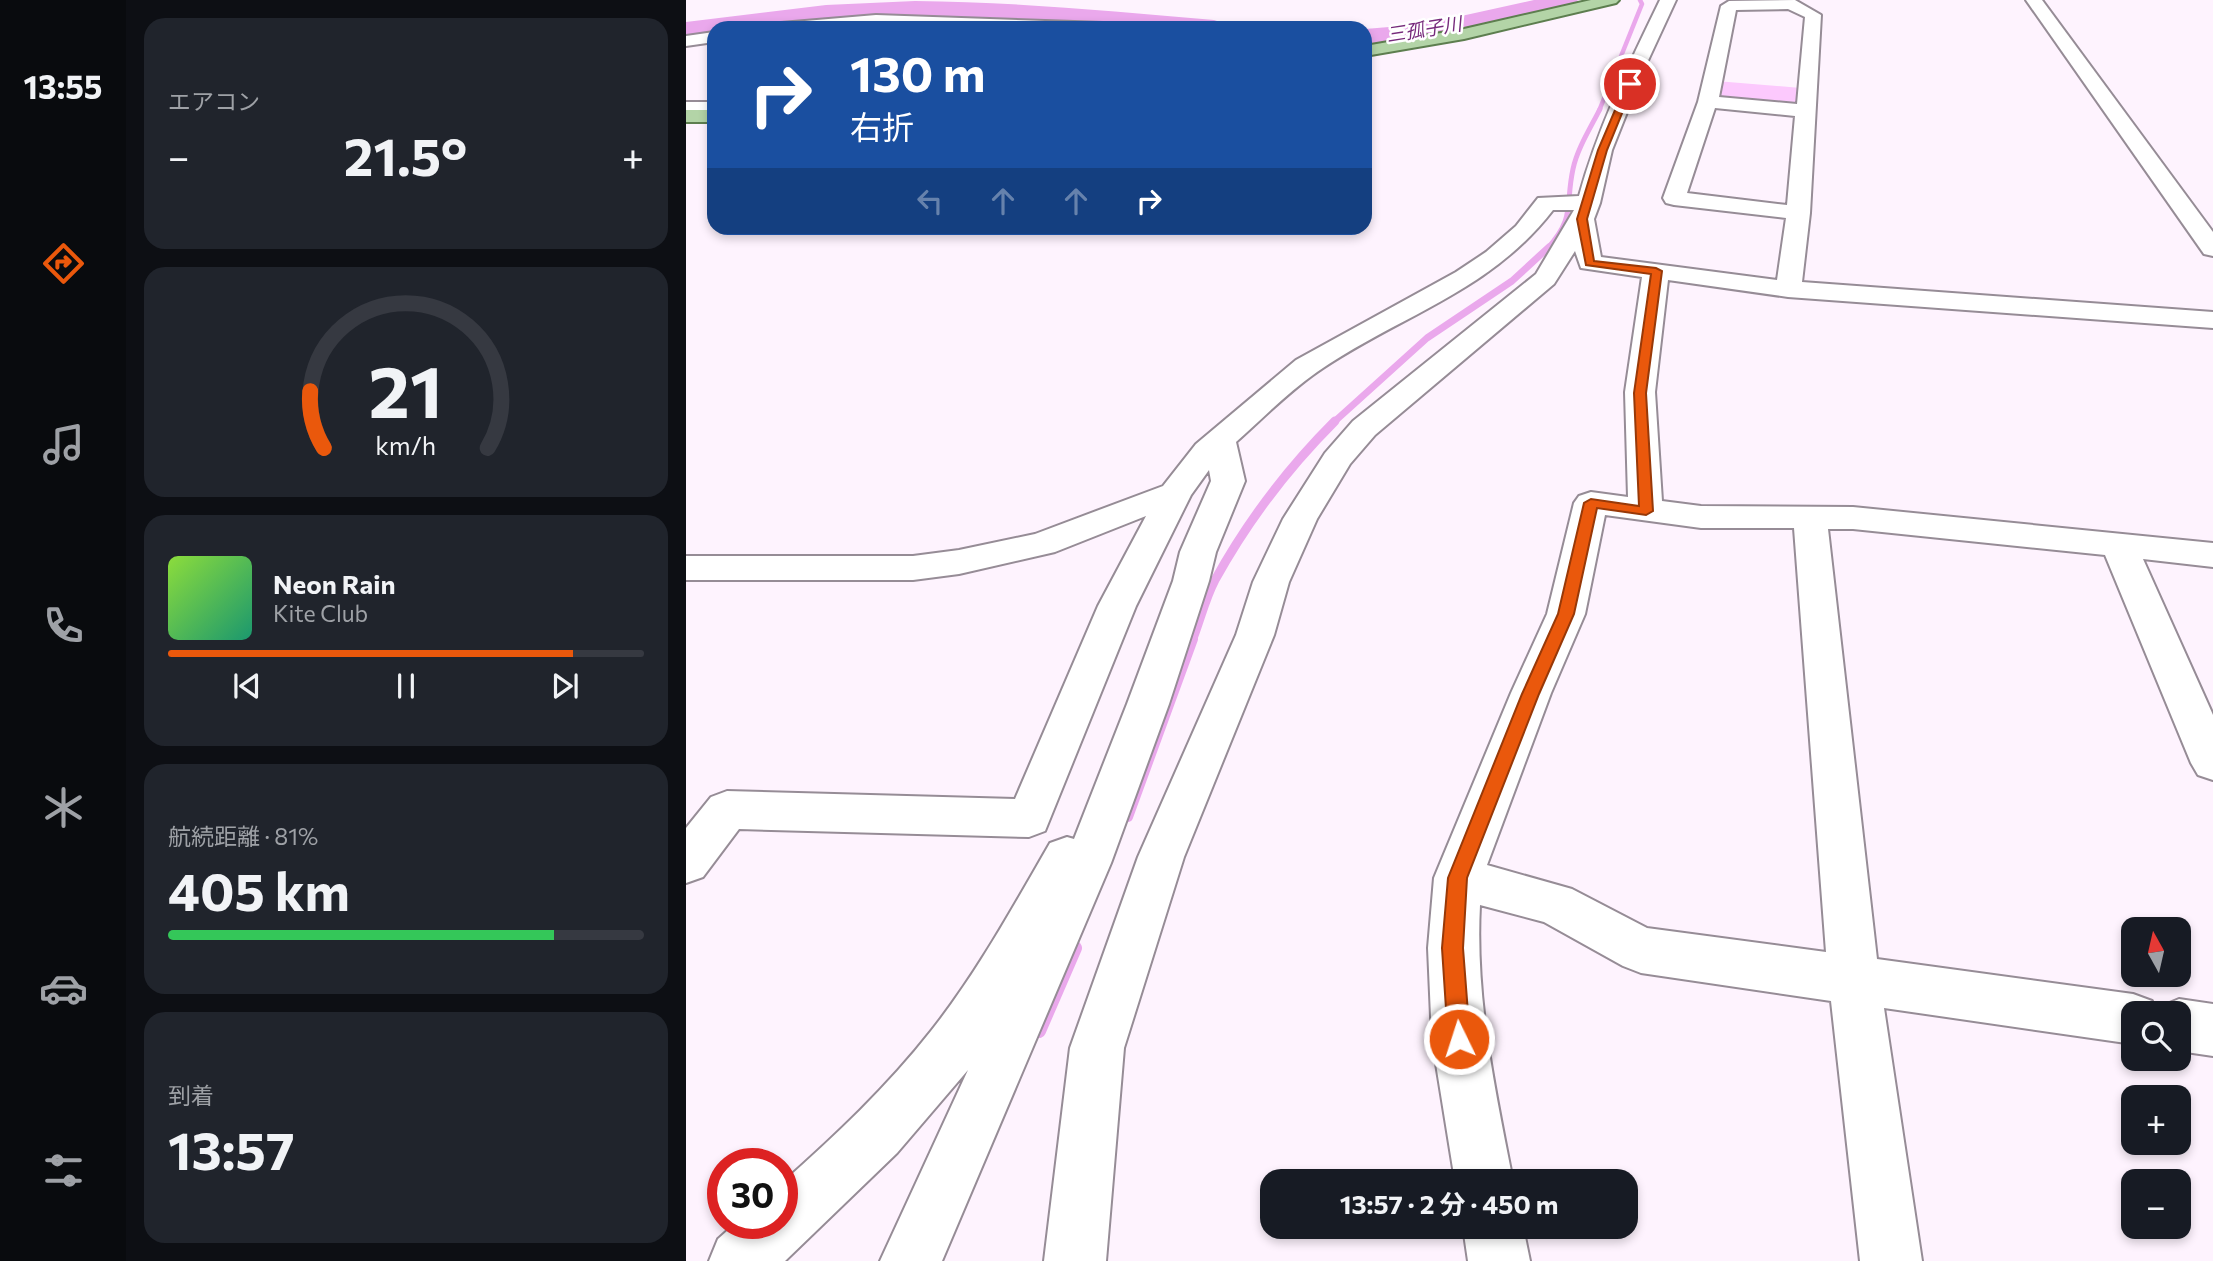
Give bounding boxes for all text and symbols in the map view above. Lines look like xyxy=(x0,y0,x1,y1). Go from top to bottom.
water label: 三孤子川 xyxy=(1385,11,1465,46)
text: 130 m xyxy=(850,42,985,102)
icon: right xyxy=(735,49,826,140)
pin xyxy=(1600,54,1660,114)
icon: arrive xyxy=(1611,65,1649,103)
text: 13:55 xyxy=(24,66,102,106)
text: エアコン xyxy=(168,87,260,115)
text: 右折 xyxy=(850,106,914,146)
text: 21.5° xyxy=(344,123,467,187)
text: − xyxy=(168,132,190,179)
text: + xyxy=(622,132,644,179)
icon: left xyxy=(911,182,949,220)
icon: ahead xyxy=(984,182,1022,220)
icon: ahead xyxy=(1057,182,1095,220)
icon: right xyxy=(1130,182,1168,220)
icon: directions xyxy=(39,239,88,288)
text: 21 xyxy=(369,344,443,433)
icon: music xyxy=(39,420,88,469)
text: km/h xyxy=(376,430,436,460)
text: Neon Rain xyxy=(273,568,396,599)
text: Kite Club xyxy=(273,599,368,627)
icon: phone xyxy=(39,601,88,650)
icon: previous xyxy=(228,667,266,705)
icon: pause xyxy=(387,667,425,705)
icon: next xyxy=(546,667,584,705)
icon: climate xyxy=(39,783,88,832)
text: 航続距離 · 81% xyxy=(168,822,318,850)
text: 405 km xyxy=(168,858,350,922)
north arrow xyxy=(2121,917,2191,987)
map controls xyxy=(2121,917,2191,1239)
icon: car xyxy=(39,964,88,1013)
button: search xyxy=(2121,1001,2191,1071)
position arrow xyxy=(1422,1002,1496,1076)
text: 到着 xyxy=(168,1081,214,1109)
button: + xyxy=(2121,1085,2191,1155)
text: 13:57 xyxy=(168,1117,294,1181)
icon: filters xyxy=(39,1146,88,1195)
speed limit sign: 30 xyxy=(707,1148,798,1239)
button: − xyxy=(2121,1169,2191,1239)
text: 13:57 · 2 分 · 450 m xyxy=(1340,1188,1558,1219)

